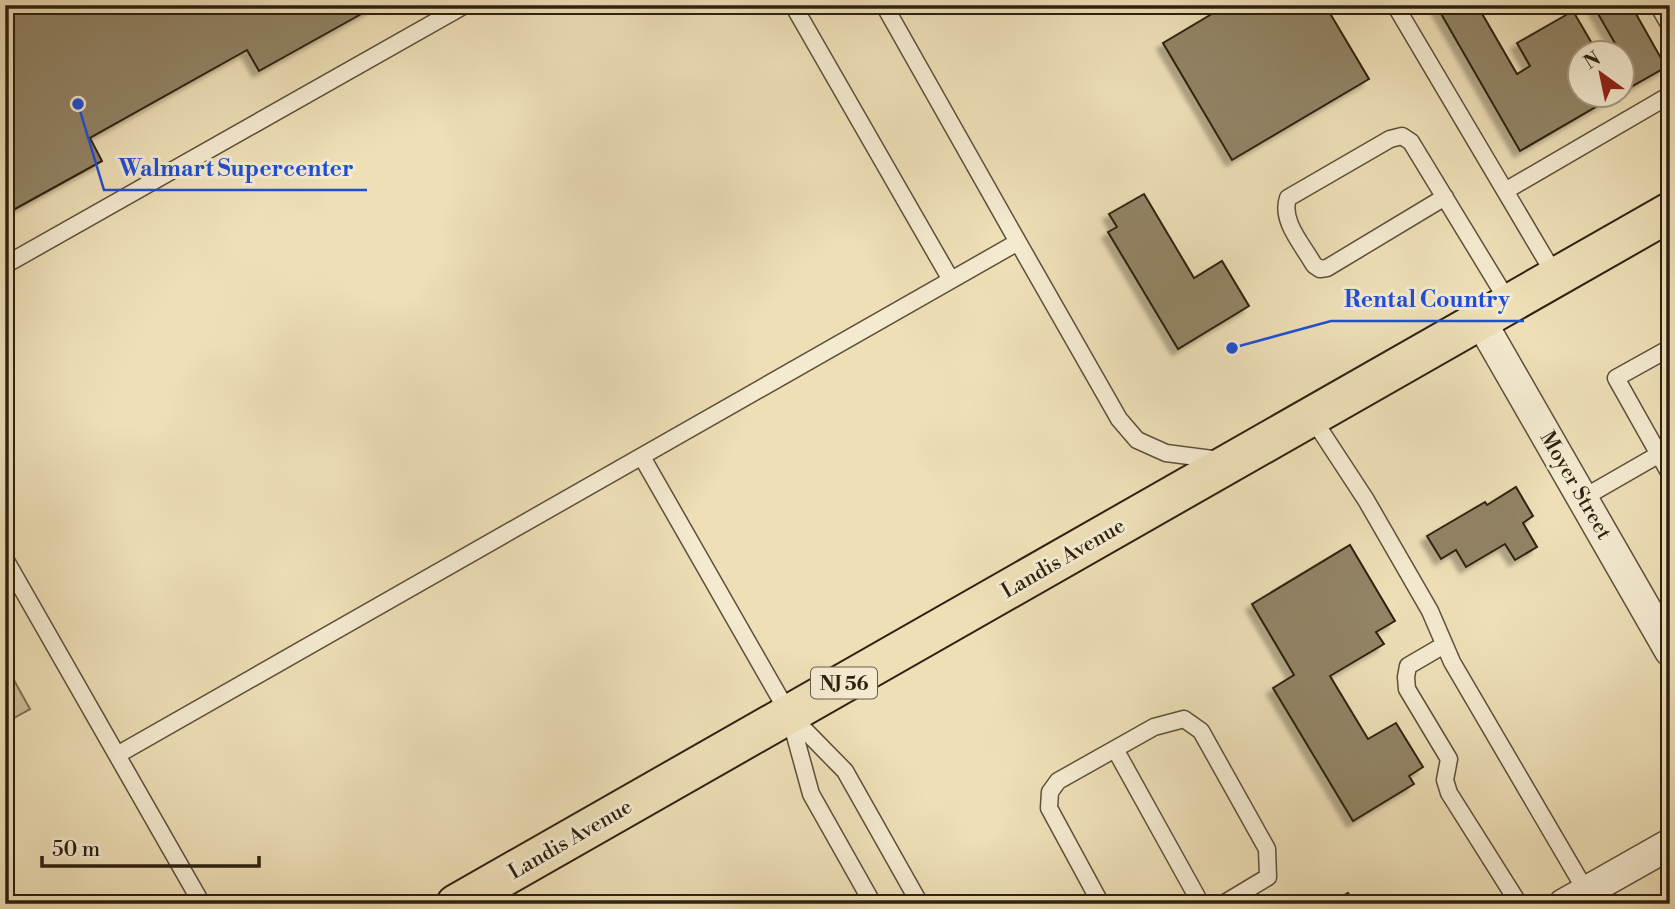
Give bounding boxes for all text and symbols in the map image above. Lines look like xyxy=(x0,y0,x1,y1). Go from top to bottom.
north arrow xyxy=(1566,38,1636,108)
text: N xyxy=(1579,46,1605,75)
callout: Walmart Supercenter xyxy=(104,146,367,190)
text: Walmart Supercenter xyxy=(117,155,354,183)
callout: Rental Country xyxy=(1331,277,1524,321)
text: Rental Country xyxy=(1344,286,1510,314)
street label: Moyer Street xyxy=(1534,427,1617,545)
street label: Landis Avenue xyxy=(997,513,1130,605)
road number: NJ 56 xyxy=(811,668,877,698)
street label: Landis Avenue xyxy=(504,794,637,886)
scale bar xyxy=(42,825,259,869)
text: 50 m xyxy=(52,837,100,863)

